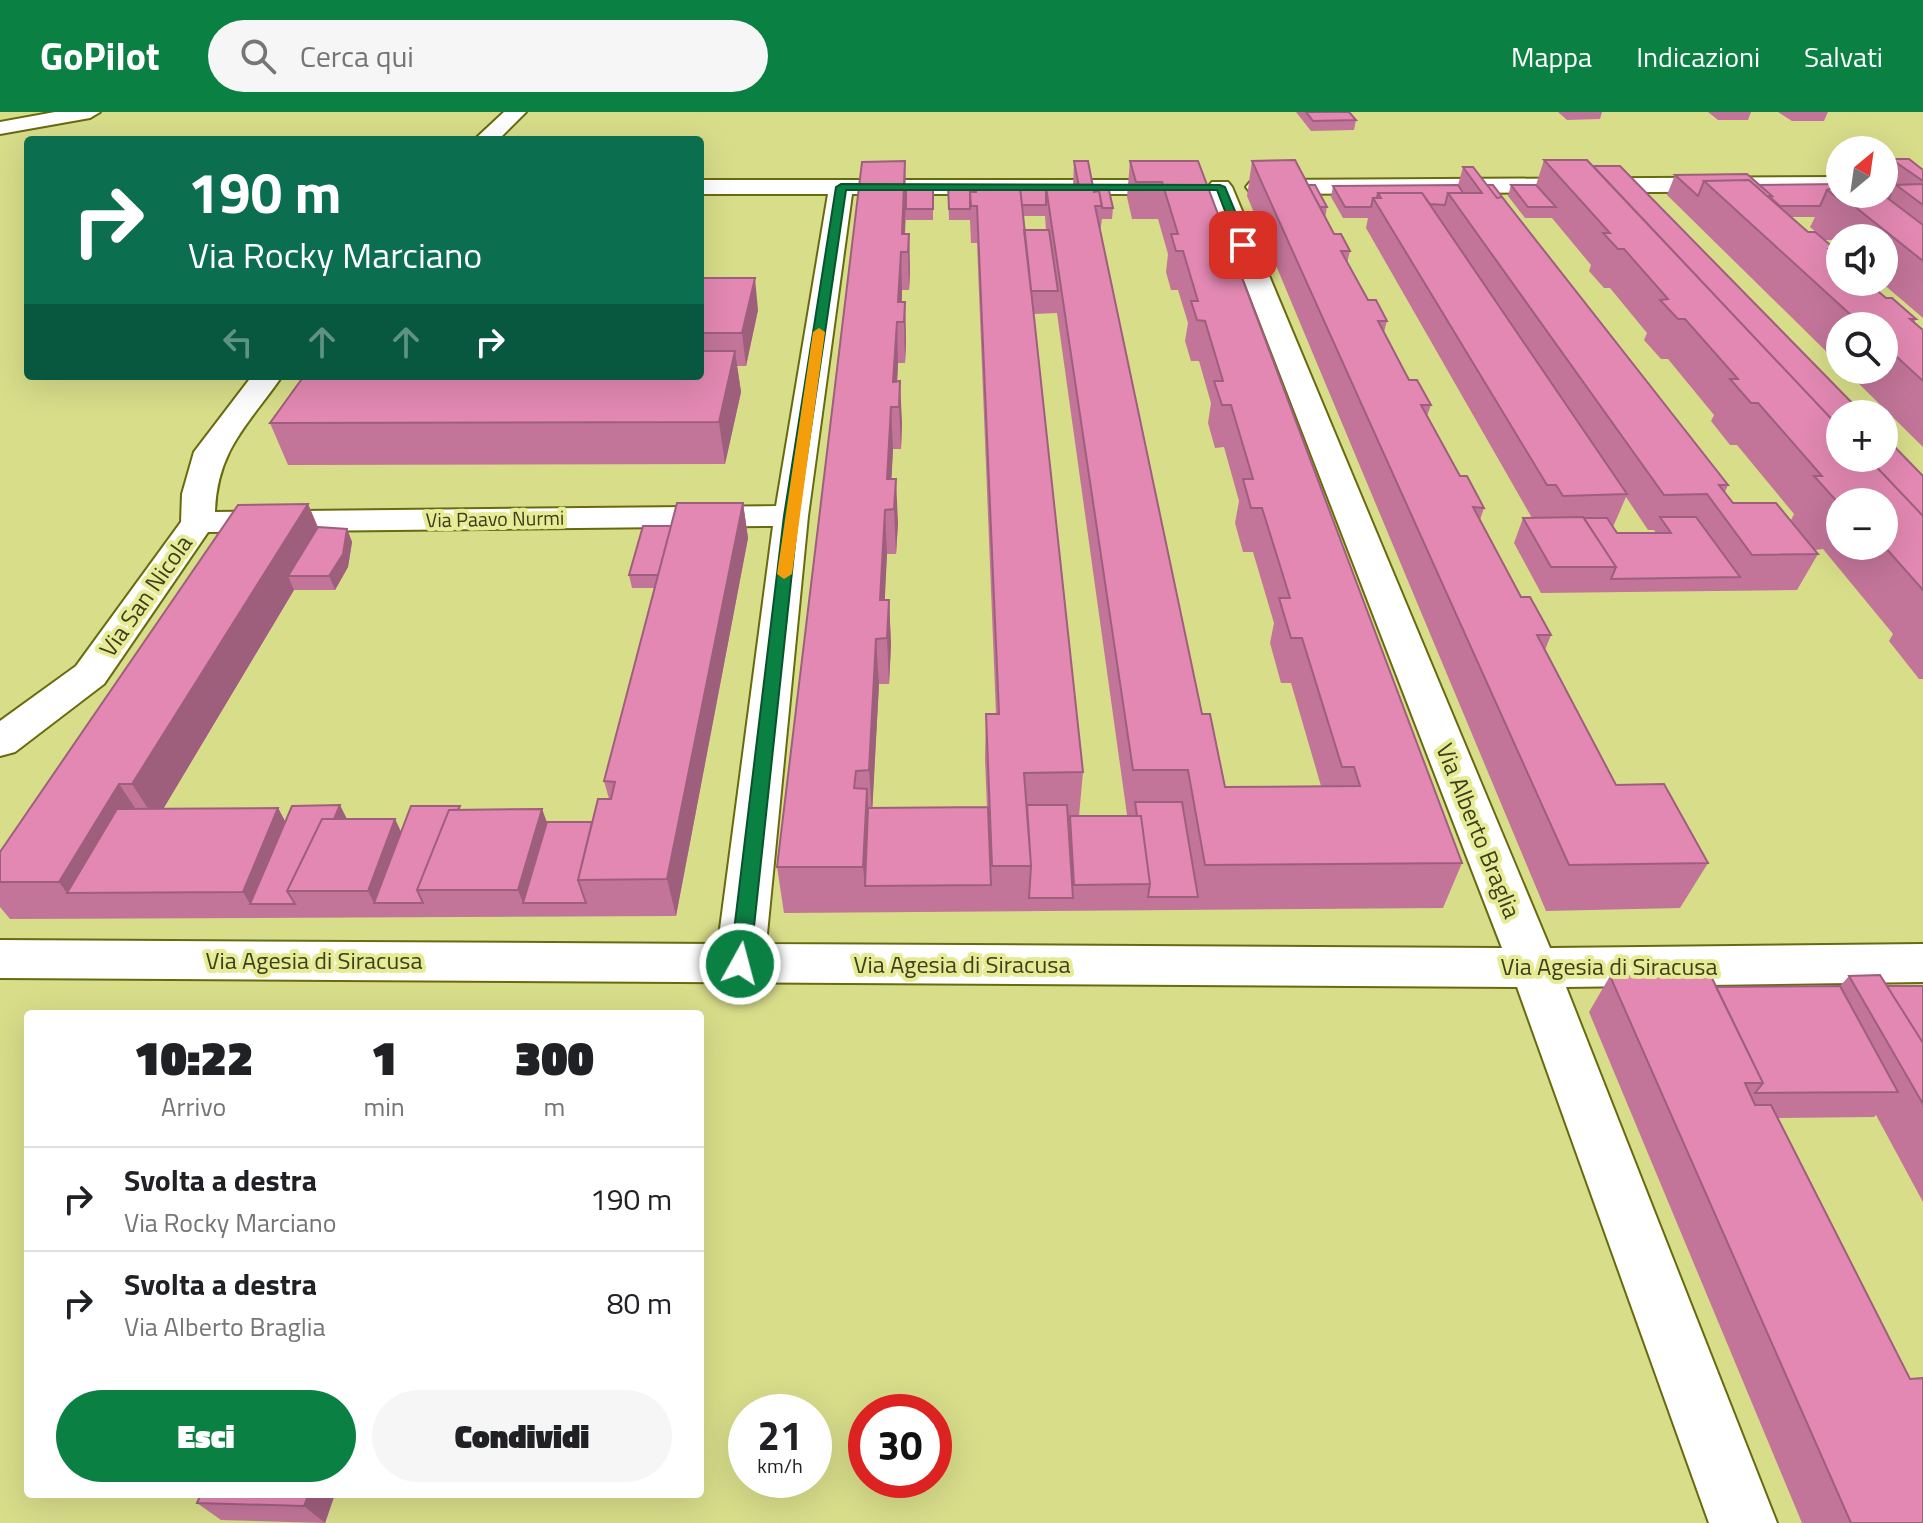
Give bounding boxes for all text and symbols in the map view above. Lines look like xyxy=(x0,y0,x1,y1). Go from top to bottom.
search box xyxy=(208,20,768,92)
text: GoPilot xyxy=(40,27,160,85)
text: Cerca qui xyxy=(300,33,414,79)
icon: search xyxy=(236,34,280,78)
text: Mappa xyxy=(1511,35,1592,78)
text: Indicazioni xyxy=(1636,35,1760,78)
text: Salvati xyxy=(1804,35,1883,78)
north arrow xyxy=(1826,136,1898,208)
map controls xyxy=(1826,136,1898,560)
text: 190 m xyxy=(188,150,341,235)
icon: right xyxy=(56,168,160,272)
pin xyxy=(1209,211,1277,279)
icon: arrive xyxy=(1221,223,1265,267)
button: sound xyxy=(1826,224,1898,296)
text: Via Rocky Marciano xyxy=(188,227,482,282)
button: search xyxy=(1826,312,1898,384)
icon: left xyxy=(216,320,260,364)
icon: ahead xyxy=(300,320,344,364)
icon: ahead xyxy=(384,320,428,364)
icon: right xyxy=(468,320,512,364)
button: + xyxy=(1826,400,1898,472)
button: − xyxy=(1826,488,1898,560)
street label: Via Paavo Nurmi xyxy=(425,502,565,535)
street label: Via San Nicola xyxy=(90,527,201,664)
street label: Via Alberto Braglia xyxy=(1427,738,1530,924)
position arrow xyxy=(698,922,782,1006)
street label: Via Agesia di Siracusa xyxy=(205,942,423,978)
street label: Via Agesia di Siracusa xyxy=(853,946,1071,982)
street label: Via Agesia di Siracusa xyxy=(1500,948,1718,984)
text: 10:22 xyxy=(134,1021,253,1094)
text: 1 xyxy=(371,1021,397,1094)
text: 300 xyxy=(515,1021,594,1094)
text: Arrivo xyxy=(161,1087,226,1126)
text: min xyxy=(363,1087,405,1126)
text: m xyxy=(544,1087,565,1126)
text: Svolta a destra xyxy=(124,1157,317,1203)
text: 190 m xyxy=(590,1176,672,1222)
icon: right xyxy=(56,1177,100,1221)
text: Via Rocky Marciano xyxy=(124,1203,337,1242)
text: Svolta a destra xyxy=(124,1261,317,1307)
text: 80 m xyxy=(607,1280,672,1326)
icon: right xyxy=(56,1281,100,1325)
text: Via Alberto Braglia xyxy=(124,1307,326,1346)
button: Esci xyxy=(56,1390,356,1482)
button: Condividi xyxy=(372,1390,672,1482)
speed limit sign: 30 xyxy=(848,1394,952,1498)
text: 21 xyxy=(758,1405,802,1466)
text: km/h xyxy=(757,1450,803,1481)

